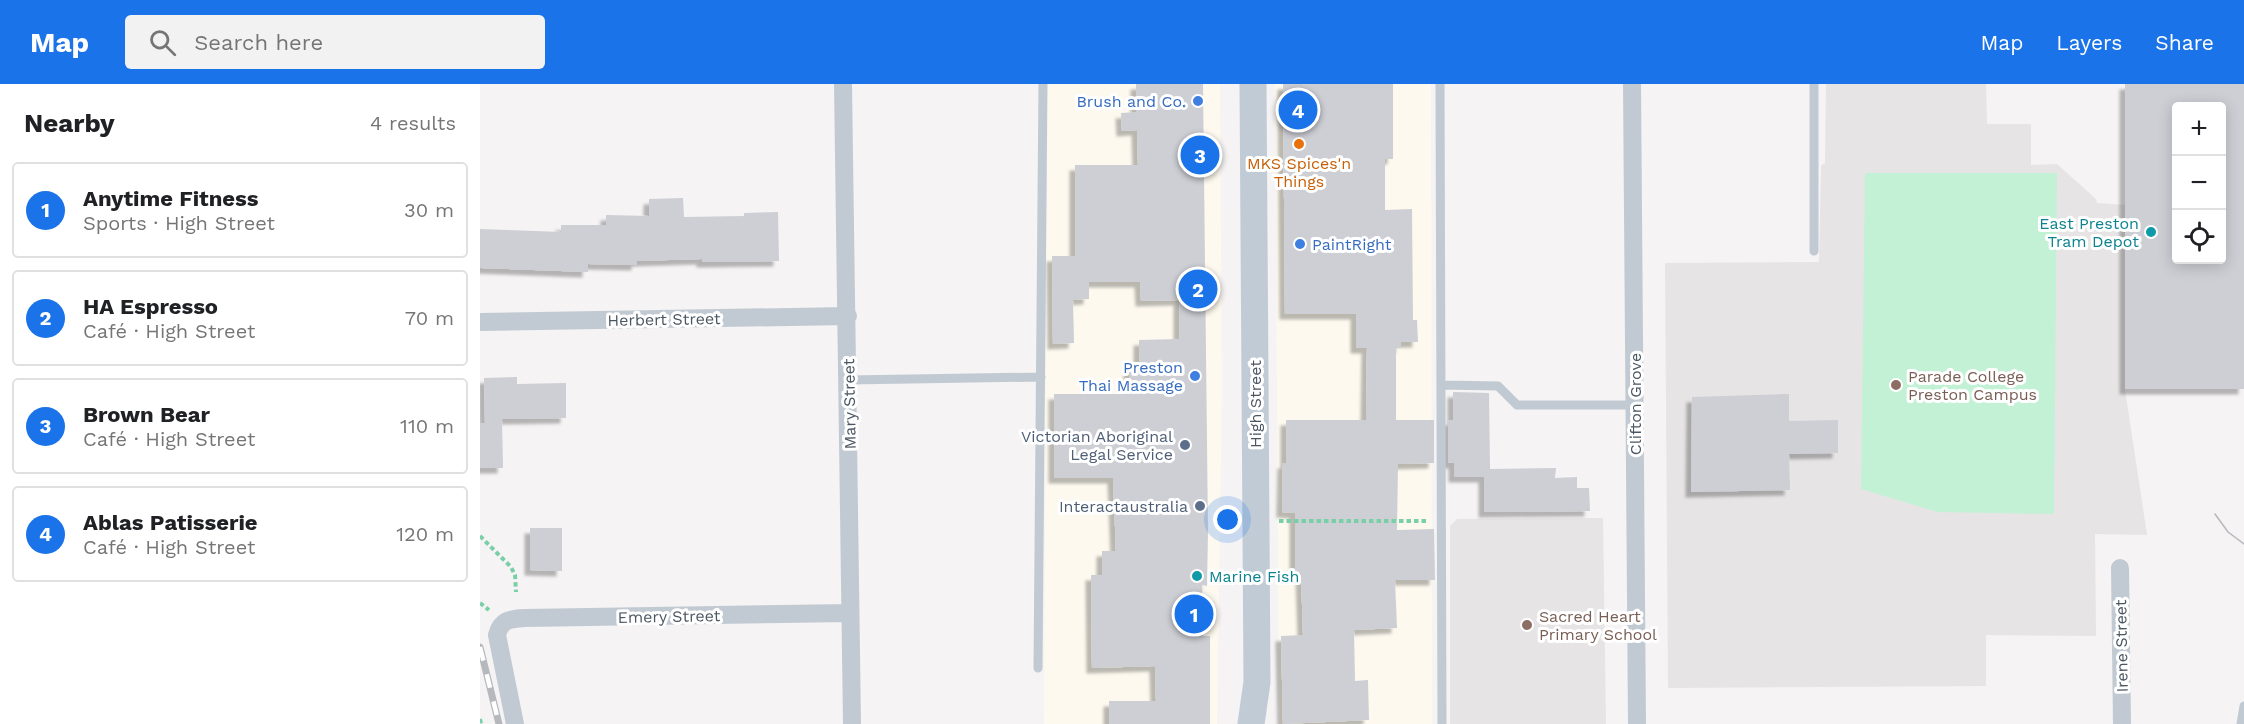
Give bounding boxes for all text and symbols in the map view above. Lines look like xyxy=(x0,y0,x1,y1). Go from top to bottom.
search box xyxy=(125,15,545,69)
text: Map xyxy=(30,26,89,59)
icon: search xyxy=(146,26,179,59)
text: Search here xyxy=(194,30,323,55)
text: Map xyxy=(1980,30,2023,55)
text: Layers xyxy=(2056,30,2122,55)
text: Share xyxy=(2155,30,2214,55)
pin: 4 xyxy=(1278,87,1318,132)
place label: Brush and Co. xyxy=(1076,92,1186,111)
marker: Brush and Co. xyxy=(1191,94,1205,108)
map controls xyxy=(2172,102,2226,264)
button: + xyxy=(2172,102,2226,156)
text: Nearby xyxy=(24,108,115,138)
text: 4 results xyxy=(370,111,456,135)
pin: 3 xyxy=(1180,132,1220,178)
marker: MKS Spices'n Things xyxy=(1292,137,1306,151)
place label: MKS Spices'n Things xyxy=(1247,154,1351,191)
button: − xyxy=(2172,156,2226,210)
text: Anytime Fitness xyxy=(83,186,259,211)
text: 1 xyxy=(41,198,50,222)
text: 30 m xyxy=(404,198,454,222)
button: locate xyxy=(2172,210,2226,264)
text: Sports · High Street xyxy=(83,211,275,235)
place label: East Preston Tram Depot xyxy=(2039,214,2139,251)
marker: East Preston Tram Depot xyxy=(2144,225,2158,239)
place label: PaintRight xyxy=(1312,235,1392,254)
marker: PaintRight xyxy=(1293,237,1307,251)
pin: 2 xyxy=(1178,266,1218,312)
text: HA Espresso xyxy=(83,294,218,319)
text: 2 xyxy=(40,306,51,330)
text: 70 m xyxy=(405,306,454,330)
street label: Herbert Street xyxy=(607,309,721,330)
text: Café · High Street xyxy=(83,319,255,343)
street label: Clifton Grove xyxy=(1626,353,1645,455)
street label: Mary Street xyxy=(839,358,860,449)
place label: Preston Thai Massage xyxy=(1079,358,1183,395)
street label: High Street xyxy=(1246,360,1265,448)
place label: Parade College Preston Campus xyxy=(1908,367,2037,404)
marker: Preston Thai Massage xyxy=(1188,369,1202,383)
marker: Parade College Preston Campus xyxy=(1889,378,1903,392)
text: Brown Bear xyxy=(83,402,210,427)
text: 3 xyxy=(40,414,51,438)
text: 110 m xyxy=(400,414,454,438)
text: Café · High Street xyxy=(83,427,255,451)
place label: Victorian Aboriginal Legal Service xyxy=(1021,427,1173,464)
marker: Victorian Aboriginal Legal Service xyxy=(1178,438,1192,452)
place label: Interactaustralia xyxy=(1059,497,1188,516)
marker: Interactaustralia xyxy=(1193,499,1207,513)
your location xyxy=(1213,505,1242,534)
text: Ablas Patisserie xyxy=(83,510,258,535)
text: 4 xyxy=(39,522,52,546)
text: 120 m xyxy=(396,522,454,546)
text: Café · High Street xyxy=(83,535,255,559)
place label: Marine Fish xyxy=(1209,567,1299,586)
marker: Marine Fish xyxy=(1190,569,1204,583)
pin: 1 xyxy=(1174,592,1214,636)
street label: Irene Street xyxy=(2111,599,2132,693)
street label: Emery Street xyxy=(617,606,721,627)
place label: Sacred Heart Primary School xyxy=(1539,607,1657,644)
marker: Sacred Heart Primary School xyxy=(1520,618,1534,632)

